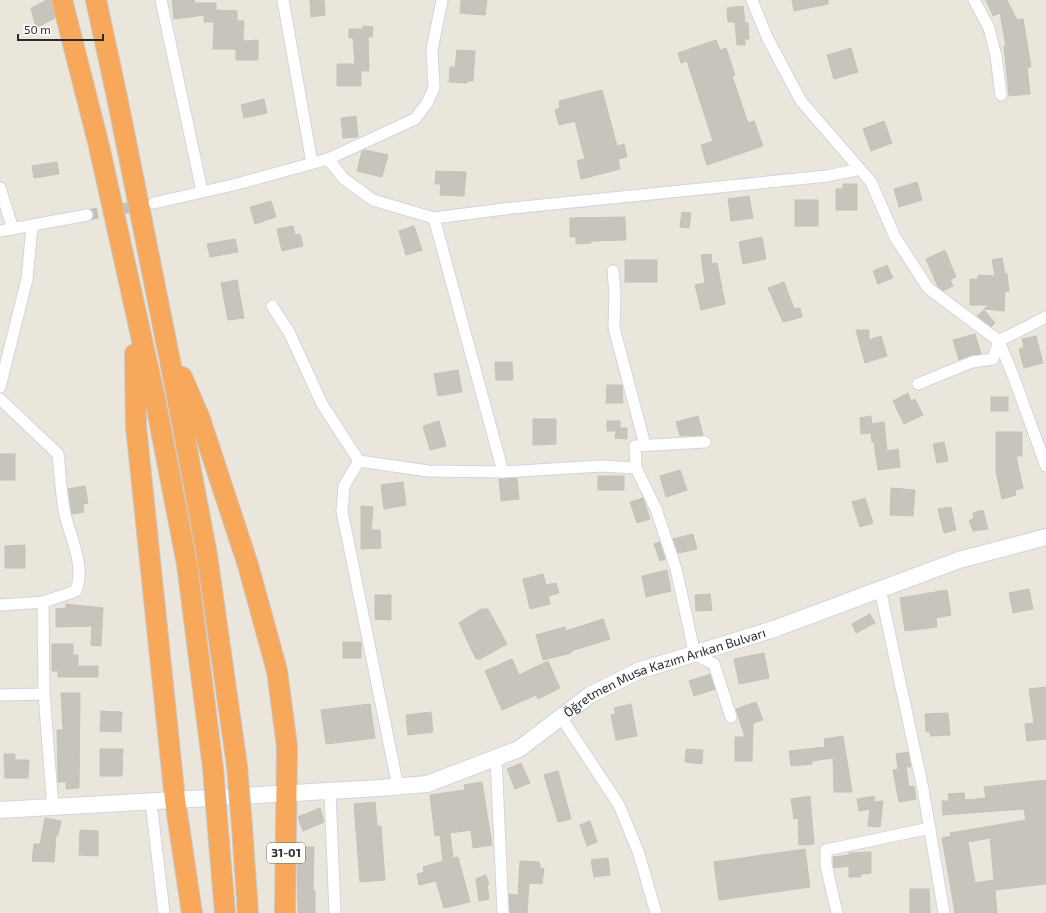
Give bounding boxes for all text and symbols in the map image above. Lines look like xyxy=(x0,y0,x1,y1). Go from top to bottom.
scale bar xyxy=(18,16,103,42)
text: 50 m xyxy=(24,22,51,36)
street label: Öğretmen Musa Kazım Arıkan Bulvarı xyxy=(560,624,767,720)
road number: 31-01 xyxy=(267,843,305,863)

